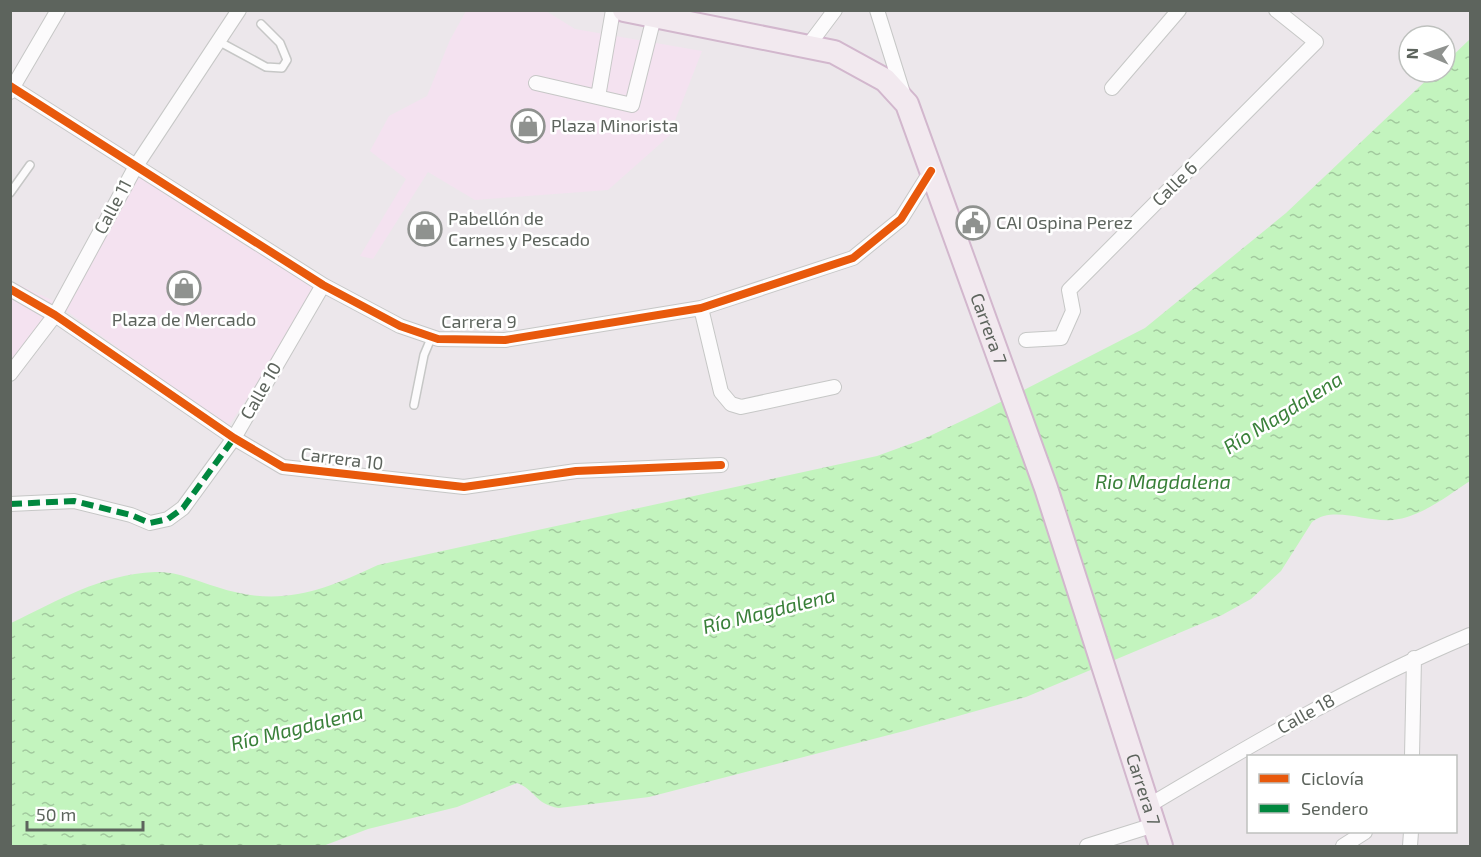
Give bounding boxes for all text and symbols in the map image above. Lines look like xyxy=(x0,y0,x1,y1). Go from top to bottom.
north arrow xyxy=(1397,24,1457,84)
text: N xyxy=(1402,47,1421,60)
shop icon: Plaza Minorista xyxy=(510,108,546,144)
place label: Plaza Minorista xyxy=(551,114,678,136)
street label: Calle 6 xyxy=(1147,156,1201,210)
street label: Calle 11 xyxy=(89,175,136,238)
public building icon: CAI Ospina Perez xyxy=(955,205,991,241)
place label: Pabellón de Carnes y Pescado xyxy=(448,207,590,250)
shop icon: Pabellón de Carnes y Pescado xyxy=(407,211,443,247)
place label: CAI Ospina Perez xyxy=(996,211,1133,233)
shop icon: Plaza de Mercado xyxy=(166,270,202,306)
street label: Carrera 7 xyxy=(966,290,1012,367)
place label: Plaza de Mercado xyxy=(112,308,256,330)
street label: Carrera 9 xyxy=(441,310,517,332)
street label: Calle 10 xyxy=(235,358,285,423)
water label: Río Magdalena xyxy=(1218,366,1347,458)
street label: Carrera 10 xyxy=(300,442,385,474)
water label: Rio Magdalena xyxy=(1095,469,1231,493)
water label: Río Magdalena xyxy=(700,582,838,638)
street label: Calle 18 xyxy=(1273,688,1338,738)
water label: Río Magdalena xyxy=(228,699,366,755)
street label: Carrera 7 xyxy=(1122,750,1166,828)
legend xyxy=(1247,755,1457,833)
text: Ciclovía xyxy=(1301,767,1364,789)
scale bar xyxy=(27,794,142,832)
text: Sendero xyxy=(1301,797,1368,819)
text: 50 m xyxy=(36,803,76,825)

